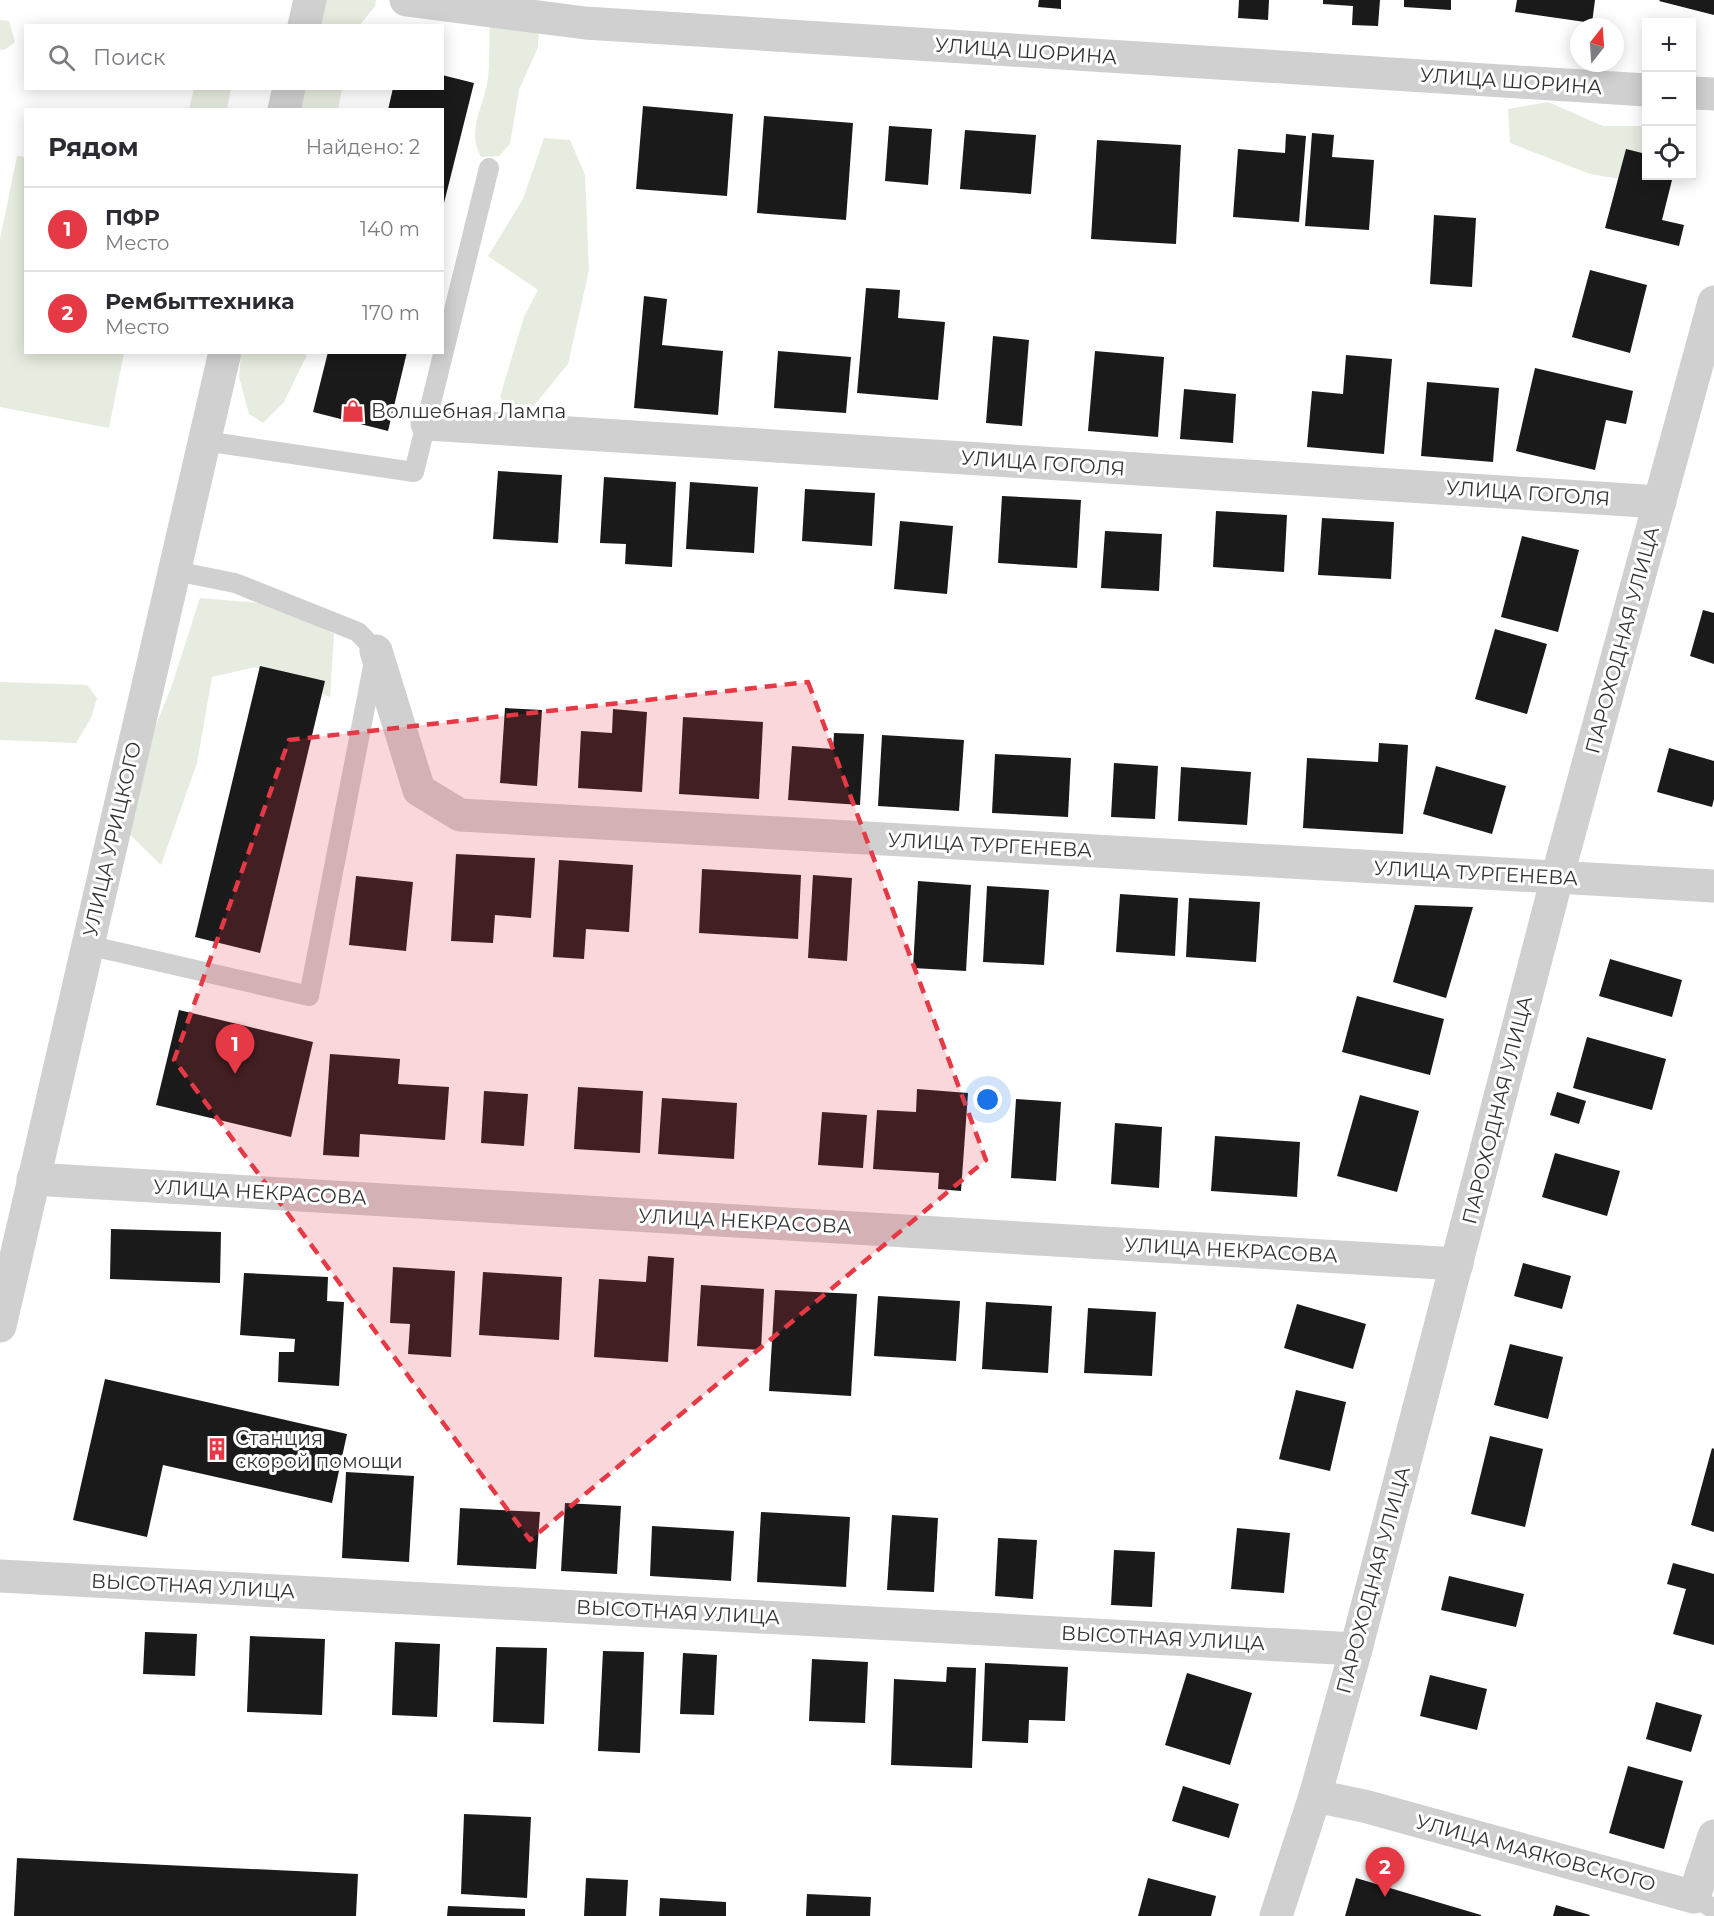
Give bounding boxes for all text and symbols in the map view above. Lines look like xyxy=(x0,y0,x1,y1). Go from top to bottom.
north arrow xyxy=(1570,18,1624,72)
map controls xyxy=(1642,18,1696,180)
button: + xyxy=(1642,18,1696,72)
search box xyxy=(24,24,444,90)
street label: УЛИЦА ШОРИНА xyxy=(934,33,1118,69)
icon: search xyxy=(45,41,78,74)
text: Поиск xyxy=(93,44,165,71)
street label: УЛИЦА ШОРИНА xyxy=(1419,63,1603,99)
button: − xyxy=(1642,72,1696,126)
button: locate xyxy=(1642,126,1696,180)
text: Рядом xyxy=(48,131,139,163)
text: Найдено: 2 xyxy=(306,135,420,159)
text: ПФР xyxy=(105,204,160,231)
text: 1 xyxy=(64,217,71,241)
text: 140 m xyxy=(360,217,420,241)
text: Место xyxy=(105,231,169,255)
text: Рембыттехника xyxy=(105,288,295,315)
text: 2 xyxy=(62,301,73,325)
text: 170 m xyxy=(362,301,420,325)
text: Место xyxy=(105,315,169,339)
shop icon: Волшебная Лампа xyxy=(340,398,366,424)
place label: Волшебная Лампа xyxy=(371,399,566,423)
street label: УЛИЦА ГОГОЛЯ xyxy=(960,445,1126,481)
street label: УЛИЦА ГОГОЛЯ xyxy=(1445,475,1611,511)
street label: ПАРОХОДНАЯ УЛИЦА xyxy=(1580,524,1664,756)
street label: УЛИЦА УРИЦКОГО xyxy=(78,739,146,939)
street label: УЛИЦА ТУРГЕНЕВА xyxy=(887,828,1093,862)
street label: УЛИЦА ТУРГЕНЕВА xyxy=(1373,856,1579,890)
street label: ПАРОХОДНАЯ УЛИЦА xyxy=(1457,993,1537,1227)
pin: 1 xyxy=(216,1024,254,1074)
your location xyxy=(973,1085,1002,1114)
street label: УЛИЦА НЕКРАСОВА xyxy=(153,1174,367,1210)
street label: УЛИЦА НЕКРАСОВА xyxy=(638,1203,852,1239)
street label: УЛИЦА НЕКРАСОВА xyxy=(1124,1232,1338,1268)
place label: Станция скорой помощи xyxy=(235,1426,403,1473)
building icon: Станция скорой помощи xyxy=(204,1436,230,1462)
street label: ПАРОХОДНАЯ УЛИЦА xyxy=(1331,1464,1415,1696)
street label: ВЫСОТНАЯ УЛИЦА xyxy=(90,1569,296,1603)
street label: ВЫСОТНАЯ УЛИЦА xyxy=(575,1595,781,1629)
street label: ВЫСОТНАЯ УЛИЦА xyxy=(1060,1621,1266,1655)
street label: УЛИЦА МАЯКОВСКОГО xyxy=(1414,1809,1658,1897)
pin: 2 xyxy=(1366,1848,1404,1897)

